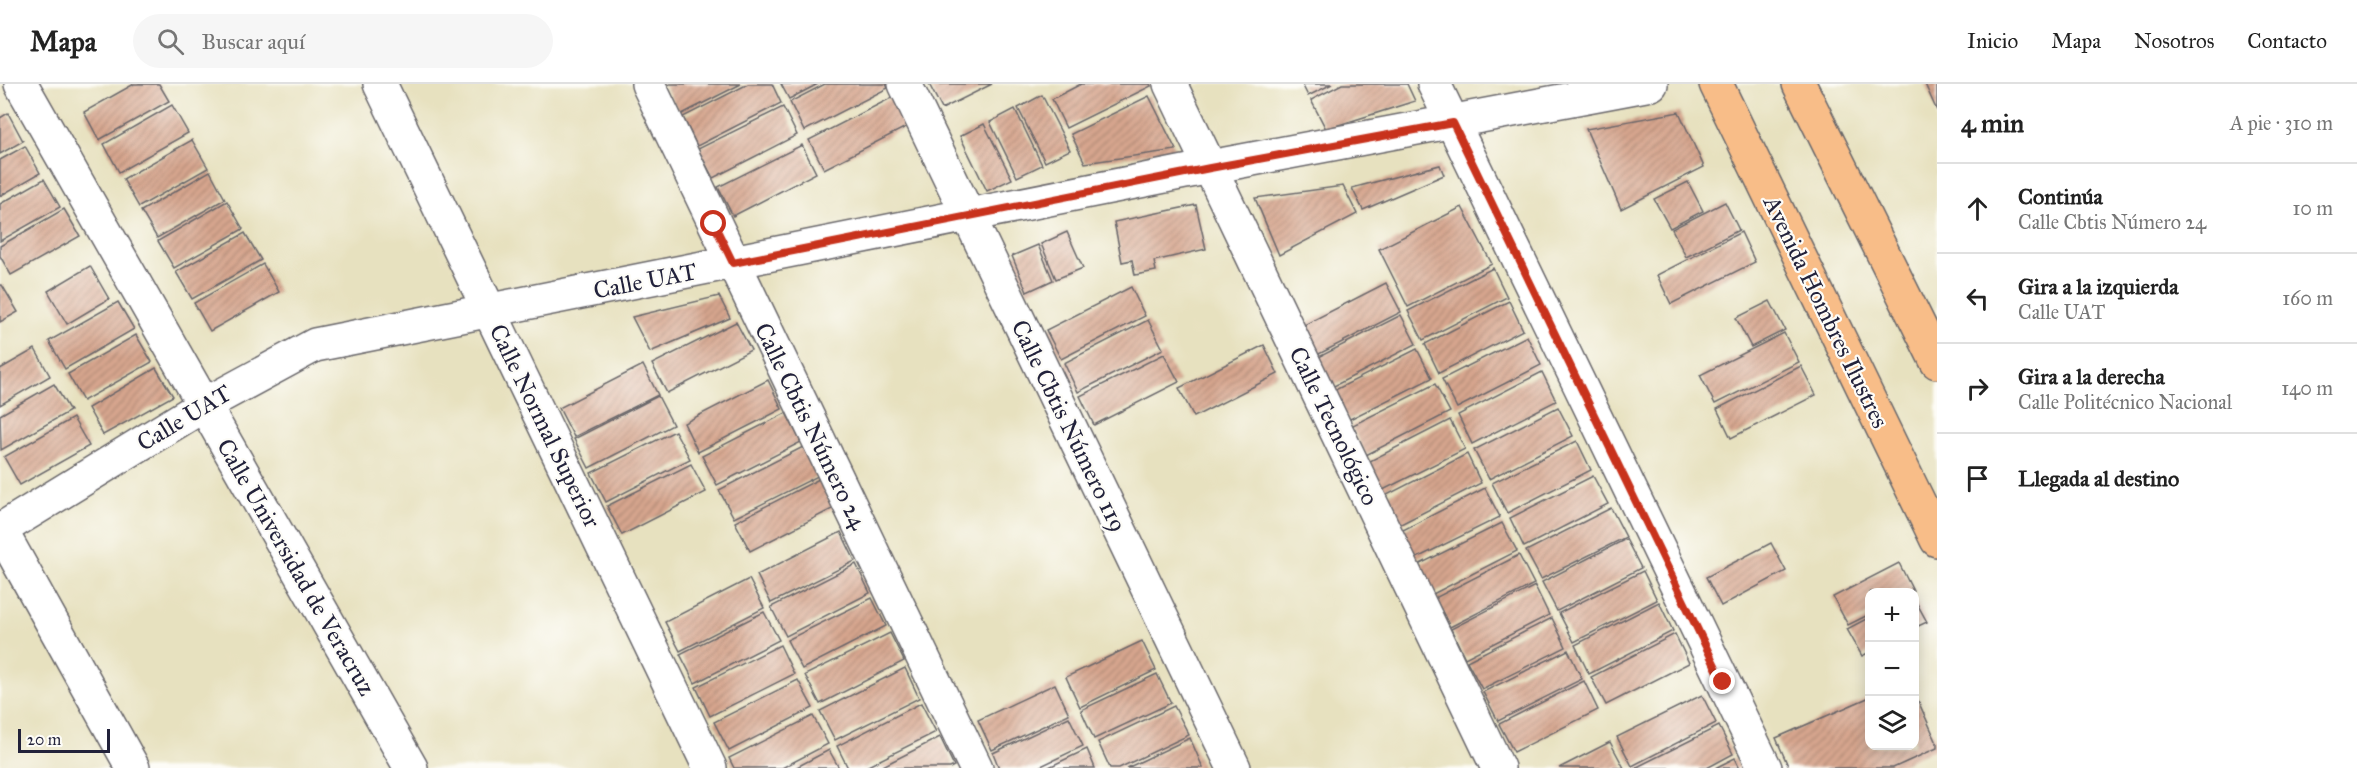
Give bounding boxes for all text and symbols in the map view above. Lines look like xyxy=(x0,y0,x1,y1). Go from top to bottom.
search box xyxy=(133,14,553,68)
text: Mapa xyxy=(30,24,97,59)
icon: search xyxy=(154,25,187,58)
text: Buscar aquí xyxy=(202,28,305,55)
text: Inicio xyxy=(1967,28,2018,54)
text: Mapa xyxy=(2051,28,2101,54)
text: Nosotros xyxy=(2134,28,2214,54)
text: Contacto xyxy=(2247,28,2327,54)
text: 4 min xyxy=(1961,107,2024,139)
text: A pie · 310 m xyxy=(2230,111,2333,135)
text: Continúa xyxy=(2018,183,2103,210)
street label: Avenida Hombres Ilustres xyxy=(1756,190,1895,433)
icon: ahead xyxy=(1961,192,1994,225)
text: 10 m xyxy=(2292,196,2333,220)
route start xyxy=(700,210,726,236)
text: Calle Cbtis Número 24 xyxy=(2018,210,2206,234)
street label: Calle UAT xyxy=(591,256,699,306)
text: Gira a la izquierda xyxy=(2018,273,2179,300)
icon: left xyxy=(1961,282,1994,315)
text: 160 m xyxy=(2282,286,2333,310)
text: Calle UAT xyxy=(2018,300,2105,324)
street label: Calle Cbtis Número 119 xyxy=(1005,315,1133,537)
street label: Calle Cbtis Número 24 xyxy=(748,318,874,535)
street label: Calle Normal Superior xyxy=(483,319,607,533)
street label: Calle Tecnológico xyxy=(1283,342,1385,510)
text: Gira a la derecha xyxy=(2018,363,2165,390)
icon: right xyxy=(1961,372,1994,405)
text: 140 m xyxy=(2281,376,2333,400)
street label: Calle UAT xyxy=(131,378,237,458)
text: Calle Politécnico Nacional xyxy=(2018,390,2232,414)
street label: Calle Universidad de Veracruz xyxy=(210,433,382,701)
icon: arrive xyxy=(1961,462,1994,495)
text: Llegada al destino xyxy=(2018,465,2179,492)
map controls xyxy=(1865,588,1919,750)
button: + xyxy=(1865,588,1919,642)
button: − xyxy=(1865,642,1919,696)
route end xyxy=(1709,668,1735,694)
button: layers xyxy=(1865,696,1919,750)
scale bar xyxy=(18,726,110,754)
text: 20 m xyxy=(27,730,61,749)

